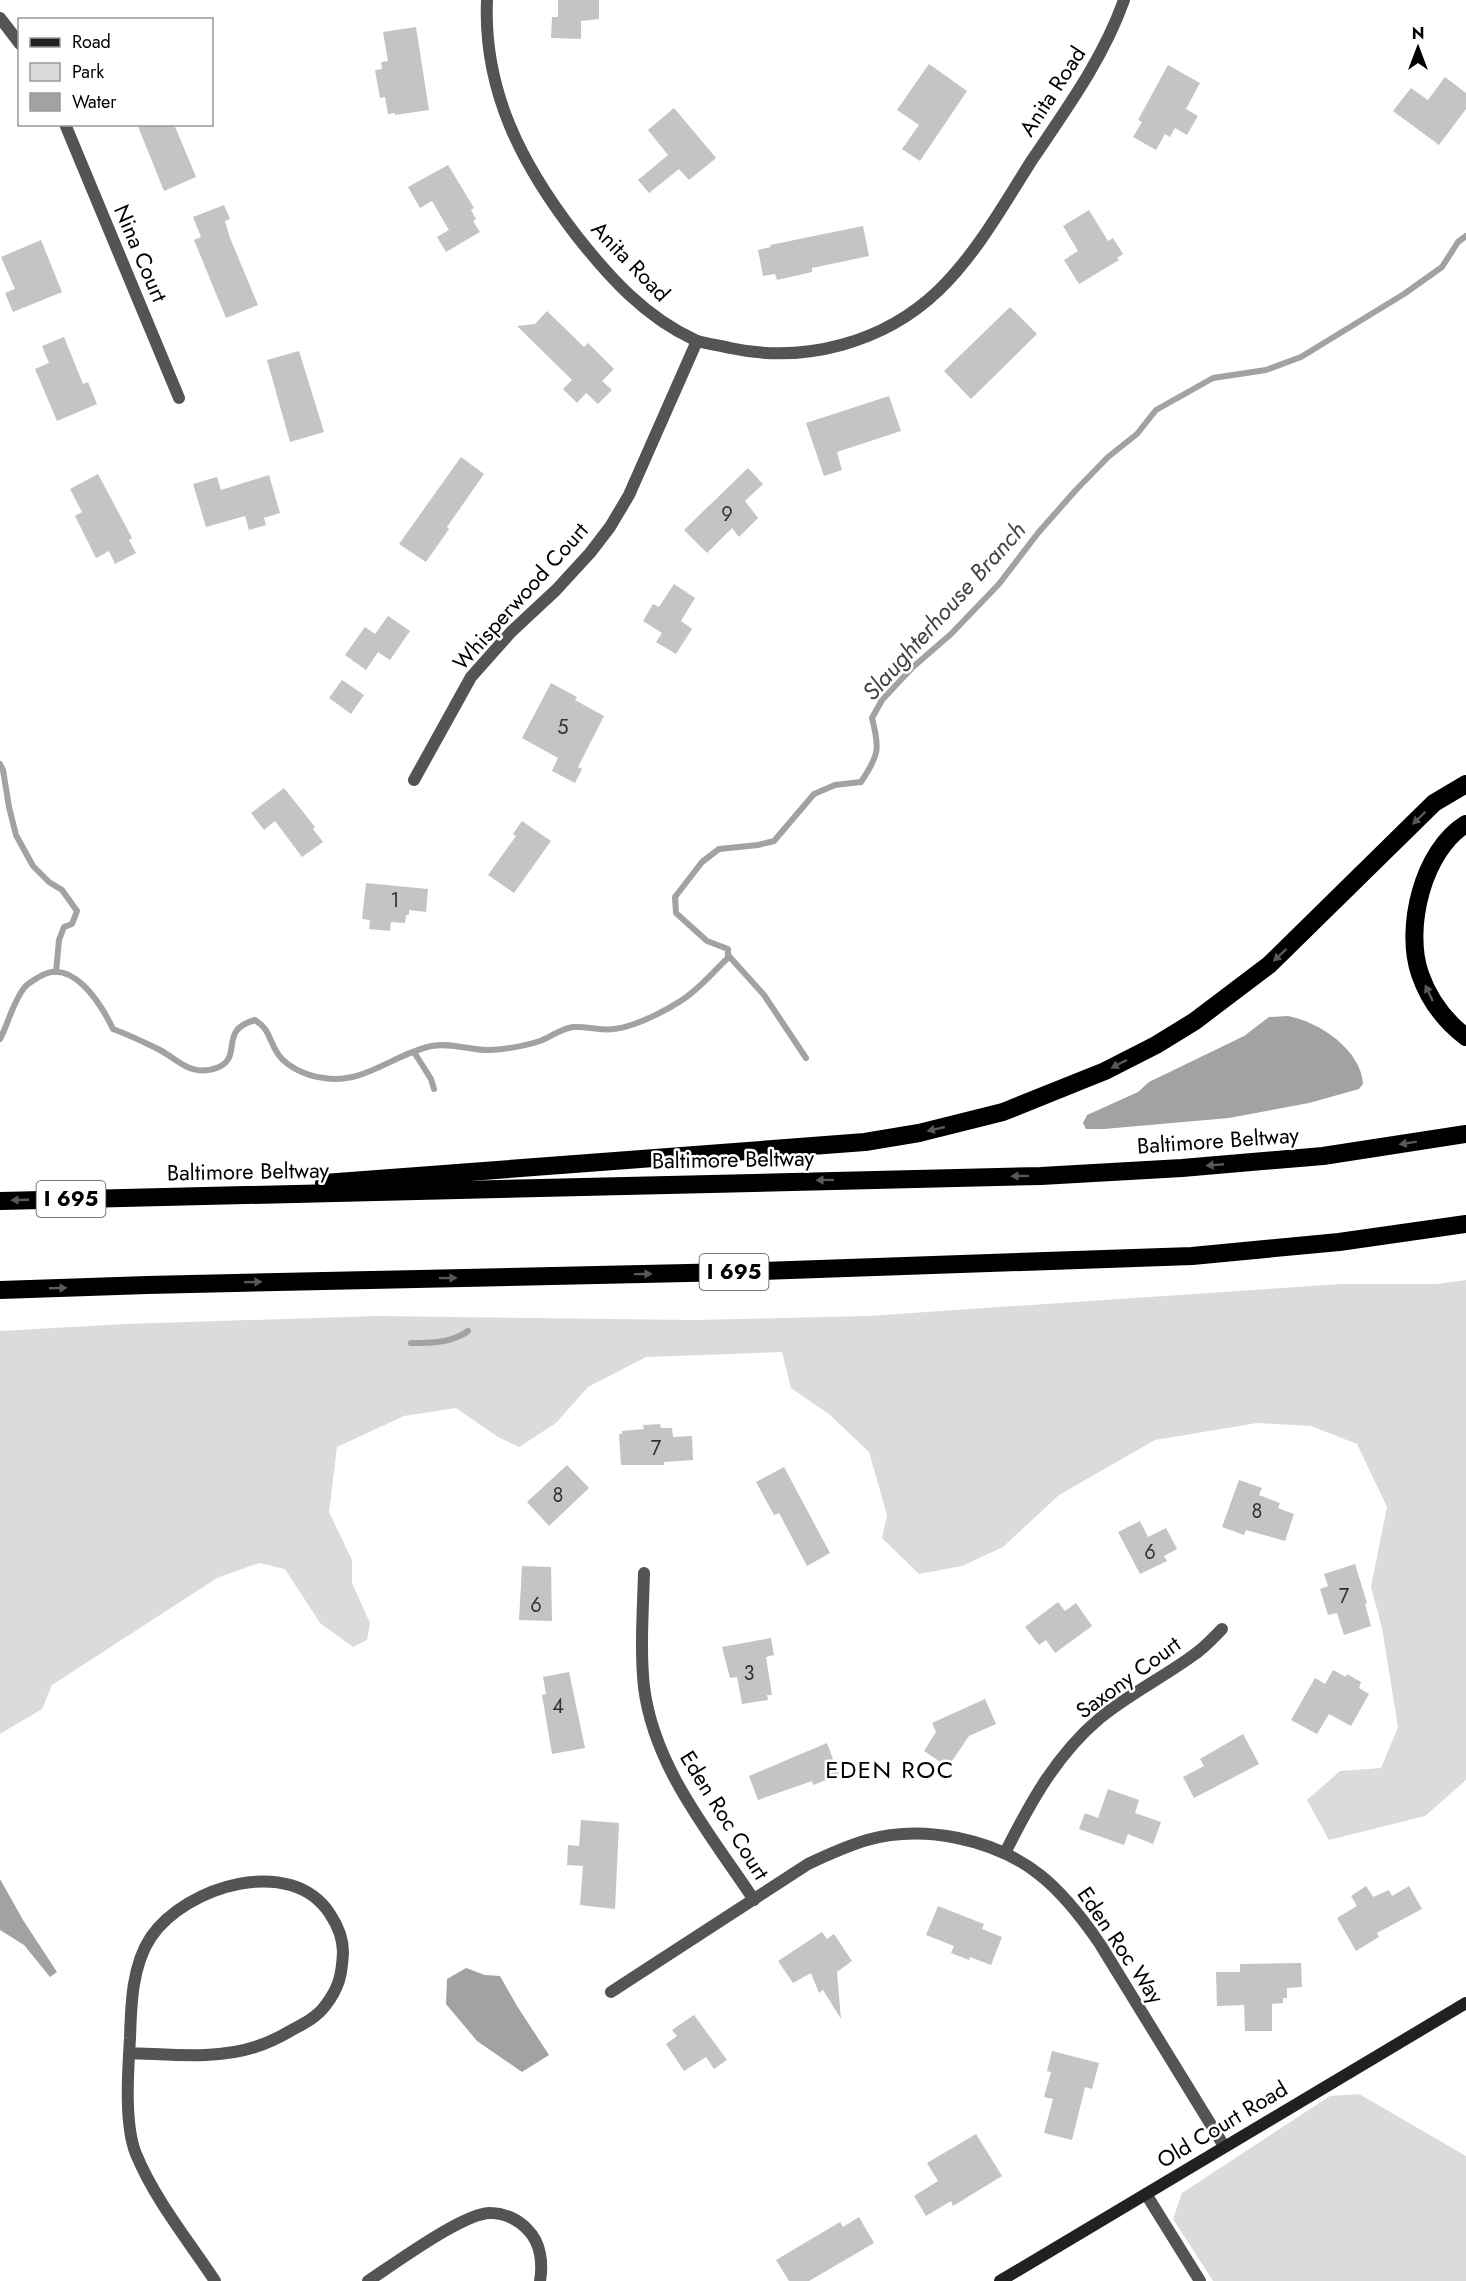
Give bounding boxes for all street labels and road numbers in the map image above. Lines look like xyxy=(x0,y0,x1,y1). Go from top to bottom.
street label: Anita Road xyxy=(1011,40,1093,142)
street label: Nina Court xyxy=(106,199,176,307)
street label: Anita Road xyxy=(584,213,678,309)
street label: Whisperwood Court xyxy=(445,514,596,677)
street label: Baltimore Beltway xyxy=(1136,1118,1300,1162)
street label: Baltimore Beltway xyxy=(652,1142,815,1176)
street label: Baltimore Beltway xyxy=(167,1154,330,1188)
road number: I 695 xyxy=(36,1181,106,1217)
road number: I 695 xyxy=(700,1254,768,1290)
street label: Saxony Court xyxy=(1069,1628,1188,1726)
street label: Eden Roc Court xyxy=(672,1744,778,1886)
street label: Eden Roc Way xyxy=(1070,1880,1172,2010)
street label: Old Court Road xyxy=(1151,2072,1293,2176)

